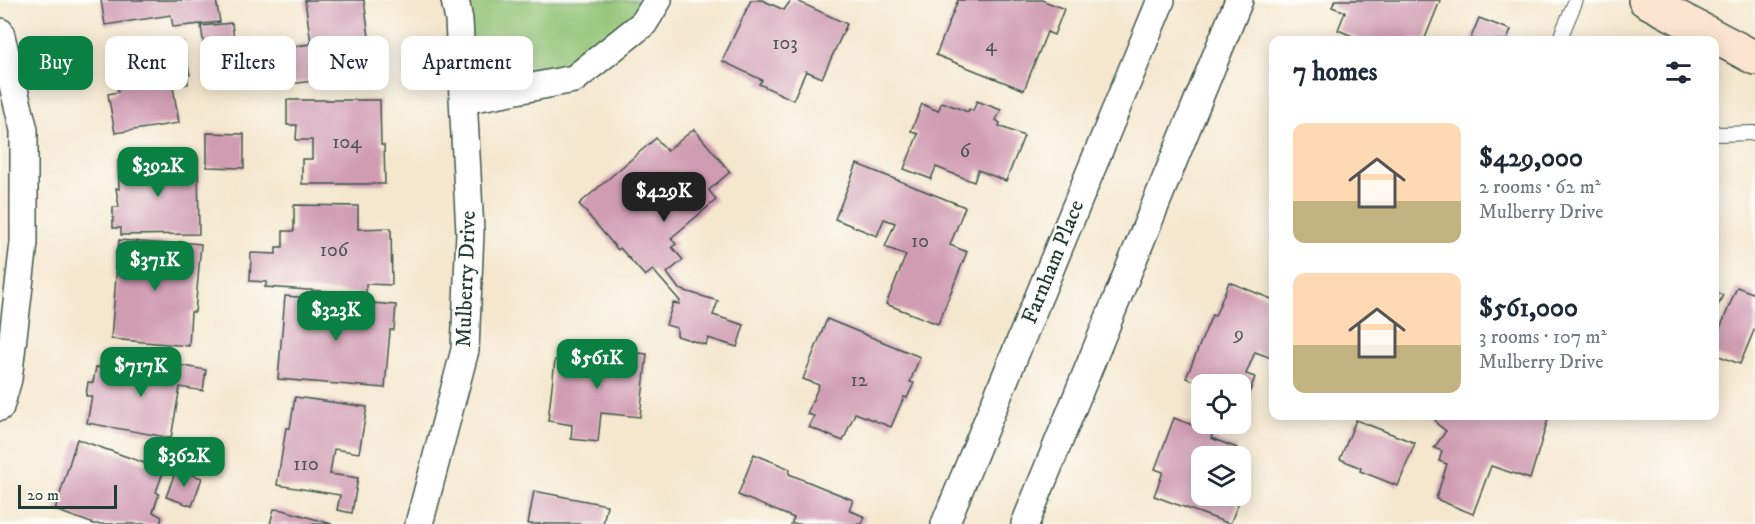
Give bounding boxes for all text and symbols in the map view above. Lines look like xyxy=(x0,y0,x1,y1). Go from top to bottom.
house number: 103 xyxy=(772,31,798,56)
house number: 4 xyxy=(985,33,997,58)
chip: Buy xyxy=(18,36,93,90)
chip: Rent xyxy=(105,36,188,90)
chip: Filters xyxy=(200,36,296,90)
chip: New xyxy=(308,36,389,90)
chip: Apartment xyxy=(401,36,533,90)
text: 7 homes xyxy=(1293,56,1377,89)
icon: filters xyxy=(1662,56,1695,89)
house number: 104 xyxy=(332,130,362,155)
house number: 6 xyxy=(960,139,971,164)
text: $429,000 xyxy=(1479,142,1583,175)
pin: $392K xyxy=(116,147,200,198)
icon: home xyxy=(1341,147,1413,219)
text: $392K xyxy=(132,154,184,179)
pin: $429K xyxy=(622,172,706,223)
text: 2 rooms · 62 m² xyxy=(1479,175,1601,200)
text: $429K xyxy=(636,179,692,204)
street label: Farnham Place xyxy=(1016,196,1090,328)
text: Mulberry Drive xyxy=(1479,200,1603,225)
street label: Mulberry Drive xyxy=(450,210,482,348)
house number: 10 xyxy=(911,229,929,254)
house number: 106 xyxy=(320,238,349,263)
pin: $371K xyxy=(113,241,197,292)
text: $371K xyxy=(130,248,180,273)
pin: $323K xyxy=(294,291,378,342)
text: $561,000 xyxy=(1479,292,1578,325)
icon: home xyxy=(1341,297,1413,369)
text: $323K xyxy=(311,298,361,323)
house number: 9 xyxy=(1233,322,1244,347)
text: 3 rooms · 107 m² xyxy=(1479,325,1607,350)
pin: $561K xyxy=(555,339,639,390)
text: $561K xyxy=(571,346,623,371)
pin: $717K xyxy=(99,347,183,398)
text: Mulberry Drive xyxy=(1479,350,1603,375)
text: $717K xyxy=(114,354,168,379)
house number: 12 xyxy=(850,368,868,393)
map controls xyxy=(1191,374,1251,506)
button: locate xyxy=(1191,374,1251,434)
pin: $362K xyxy=(142,437,226,488)
text: $362K xyxy=(158,444,210,469)
button: layers xyxy=(1191,446,1251,506)
house number: 110 xyxy=(293,452,319,477)
scale bar xyxy=(18,482,117,510)
text: 20 m xyxy=(27,485,59,505)

